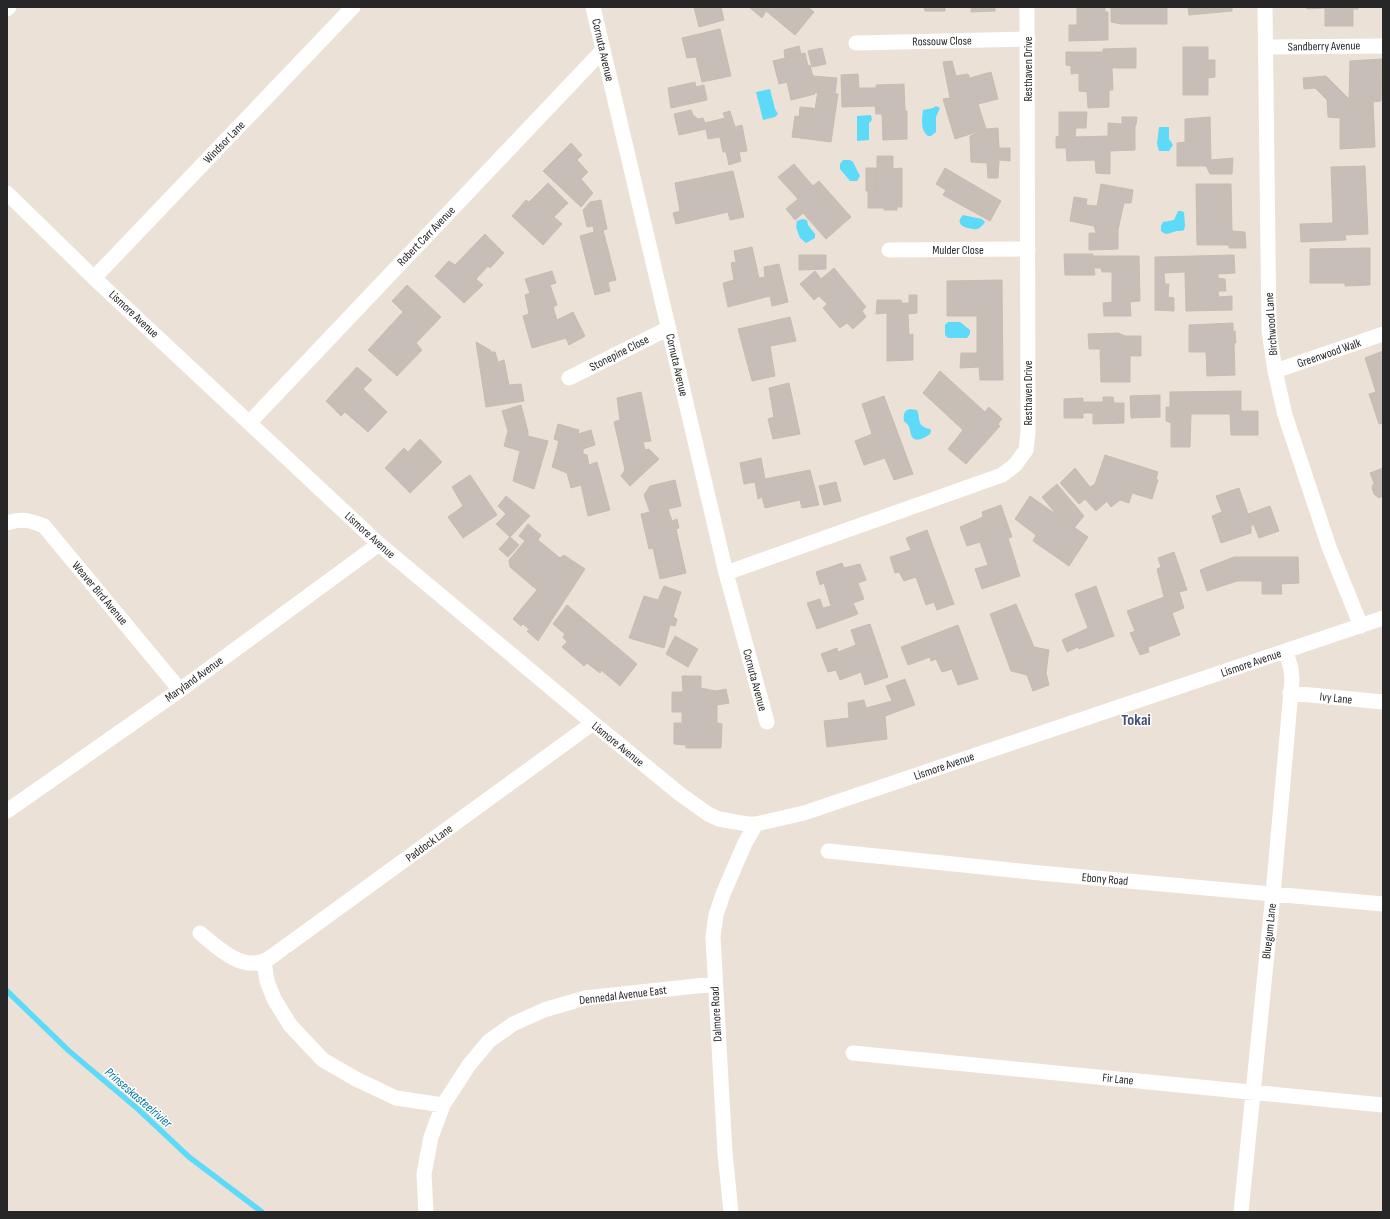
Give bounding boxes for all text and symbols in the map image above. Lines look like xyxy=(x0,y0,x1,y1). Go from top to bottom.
street label: Cornuta Avenue xyxy=(588,17,617,83)
street label: Rossouw Close xyxy=(912,33,972,50)
street label: Resthaven Drive xyxy=(1021,36,1036,102)
street label: Sandberry Avenue xyxy=(1288,38,1361,55)
street label: Windsor Lane xyxy=(200,118,249,167)
street label: Robert Carr Avenue xyxy=(394,203,459,270)
street label: Mulder Close xyxy=(932,243,984,258)
street label: Lismore Avenue xyxy=(106,287,162,341)
street label: Birchwood Lane xyxy=(1262,292,1281,356)
street label: Stonepine Close xyxy=(587,332,652,375)
street label: Cornuta Avenue xyxy=(662,332,691,398)
street label: Greenwood Walk xyxy=(1295,335,1363,371)
street label: Resthaven Drive xyxy=(1021,360,1036,426)
street label: Lismore Avenue xyxy=(341,509,398,562)
street label: Weaver Bird Avenue xyxy=(69,558,131,628)
street label: Lismore Avenue xyxy=(1219,646,1284,681)
street label: Cornuta Avenue xyxy=(739,647,770,713)
street label: Maryland Avenue xyxy=(162,653,226,706)
street label: Ivy Lane xyxy=(1319,689,1353,708)
district label: Tokai xyxy=(1121,711,1151,730)
street label: Lismore Avenue xyxy=(588,719,647,770)
street label: Lismore Avenue xyxy=(912,749,977,784)
street label: Paddock Lane xyxy=(403,821,456,866)
street label: Ebony Road xyxy=(1081,870,1129,889)
street label: Bluegum Lane xyxy=(1259,902,1280,960)
street label: Dennedal Avenue East xyxy=(578,983,668,1008)
street label: Dalmore Road xyxy=(708,986,725,1042)
water label: Prinseskasteelrivier xyxy=(101,1064,176,1132)
street label: Fir Lane xyxy=(1102,1070,1134,1089)

